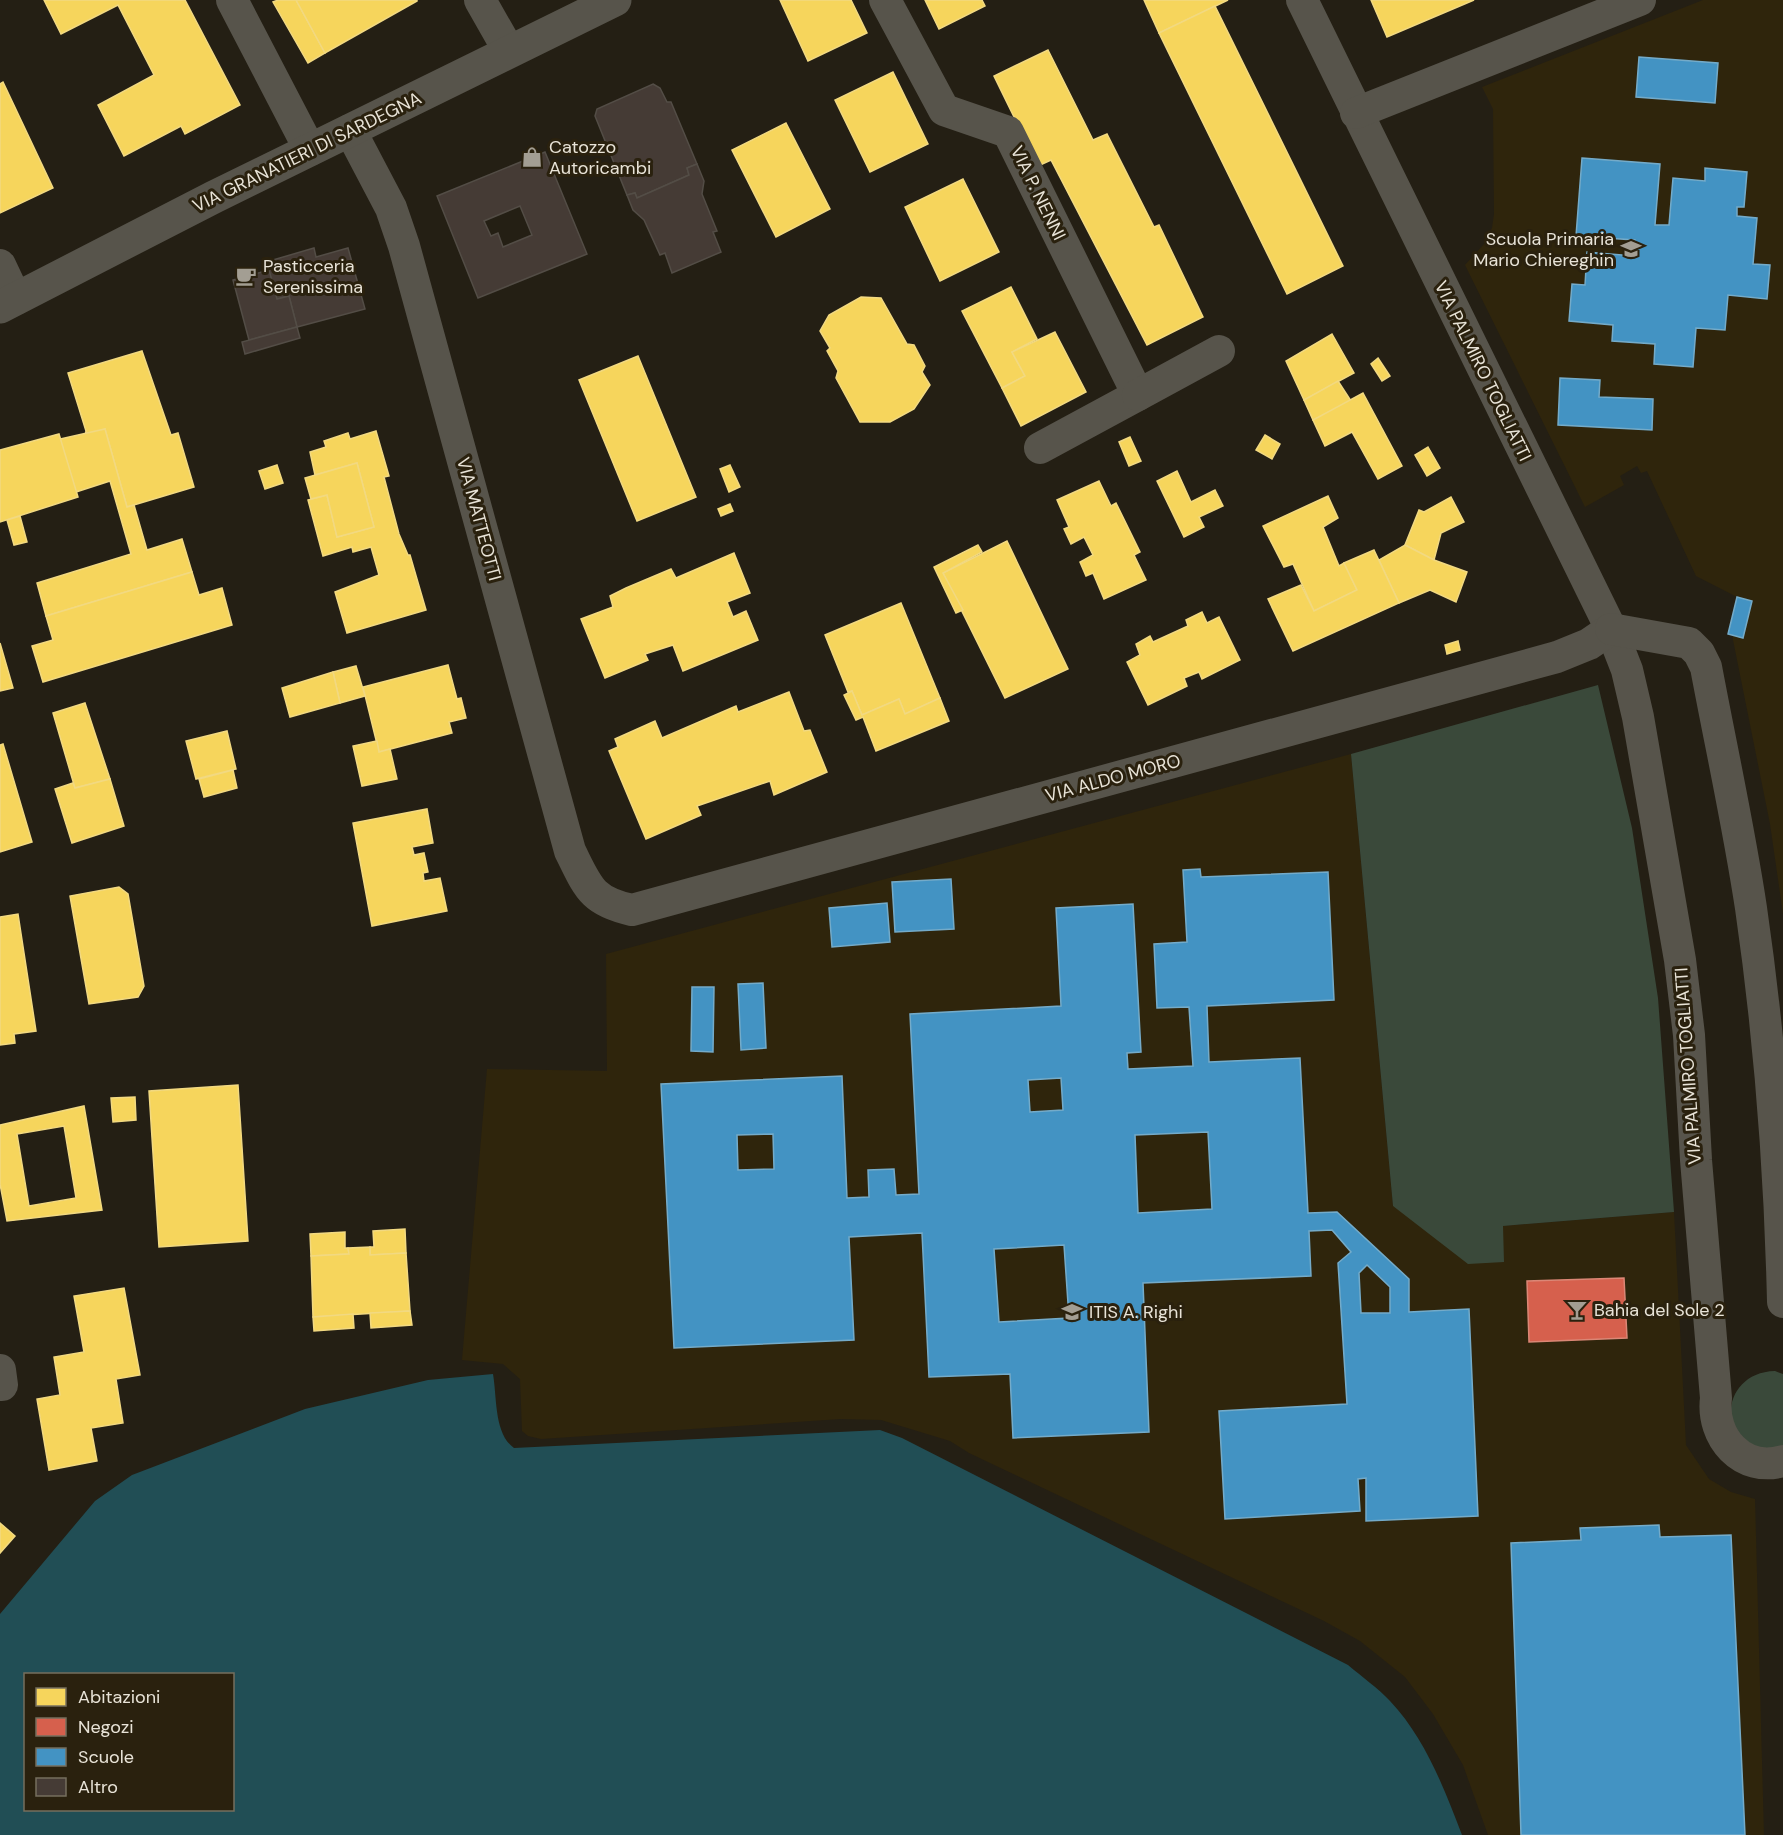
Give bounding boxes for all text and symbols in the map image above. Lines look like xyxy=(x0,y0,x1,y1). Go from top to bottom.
street label: VIA GRANATIERI DI SARDEGNA xyxy=(189,86,425,218)
place label: Catozzo Autoricambi xyxy=(549,135,651,180)
street label: VIA P. NENNI xyxy=(1005,142,1071,244)
shop icon: Catozzo Autoricambi xyxy=(520,145,544,169)
place label: Scuola Primaria Mario Chiereghin xyxy=(1473,227,1614,272)
school or university icon: Scuola Primaria Mario Chiereghin xyxy=(1619,237,1643,261)
place label: Pasticceria Serenissima xyxy=(263,254,363,299)
cafe icon: Pasticceria Serenissima xyxy=(234,264,258,288)
street label: VIA PALMIRO TOGLIATTI xyxy=(1429,277,1537,465)
street label: VIA MATTEOTTI xyxy=(451,455,507,583)
street label: VIA ALDO MORO xyxy=(1043,748,1183,808)
street label: VIA PALMIRO TOGLIATTI xyxy=(1669,967,1707,1165)
bar icon: Bahia del Sole 2 xyxy=(1565,1298,1589,1322)
place label: Bahia del Sole 2 xyxy=(1594,1298,1725,1322)
school or university icon: ITIS A. Righi xyxy=(1060,1300,1084,1324)
place label: ITIS A. Righi xyxy=(1089,1300,1183,1324)
legend xyxy=(24,1673,234,1811)
text: Abitazioni xyxy=(78,1685,160,1709)
text: Negozi xyxy=(78,1715,134,1739)
text: Scuole xyxy=(78,1745,134,1769)
text: Altro xyxy=(78,1775,118,1799)

